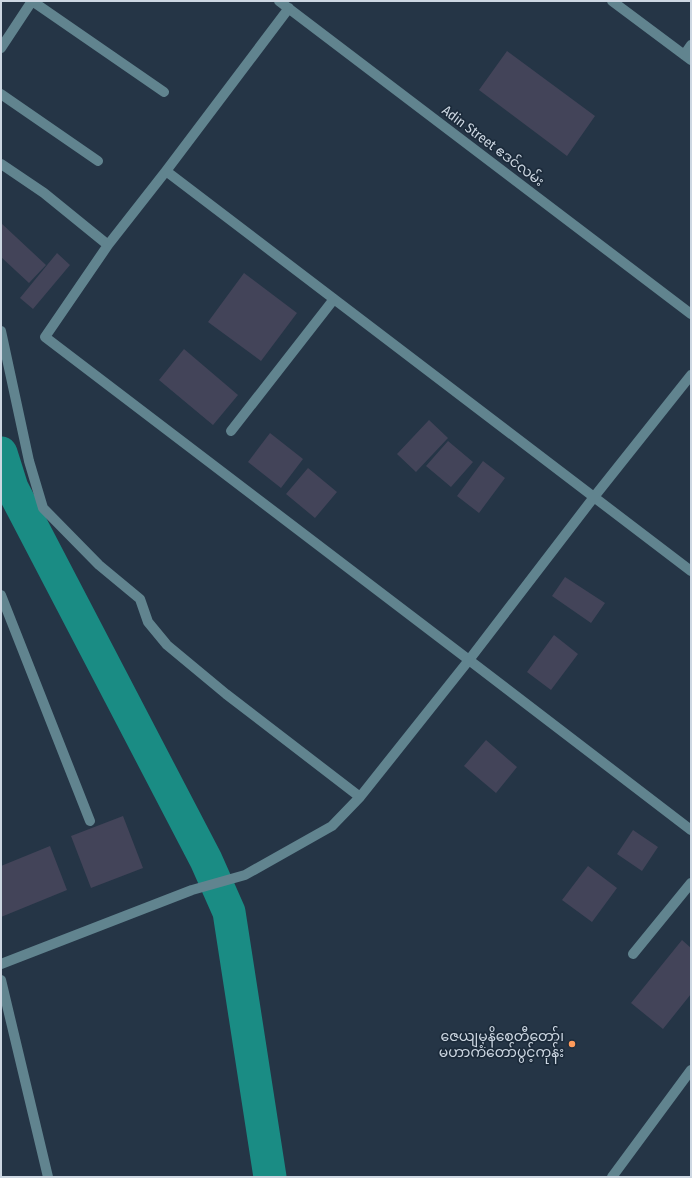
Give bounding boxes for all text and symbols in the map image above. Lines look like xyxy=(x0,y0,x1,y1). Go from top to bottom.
street label: Adin Street ဧဒင်လမ်း xyxy=(438,100,549,190)
place label: ဇေယျမုနိစေတီတော်၊ မဟာကံတော်ပွင့်ကုန်း xyxy=(439,1026,564,1064)
marker: ဇေယျမုနိစေတီတော်၊ မဟာကံတော်ပွင့်ကုန်း xyxy=(567,1039,577,1049)

